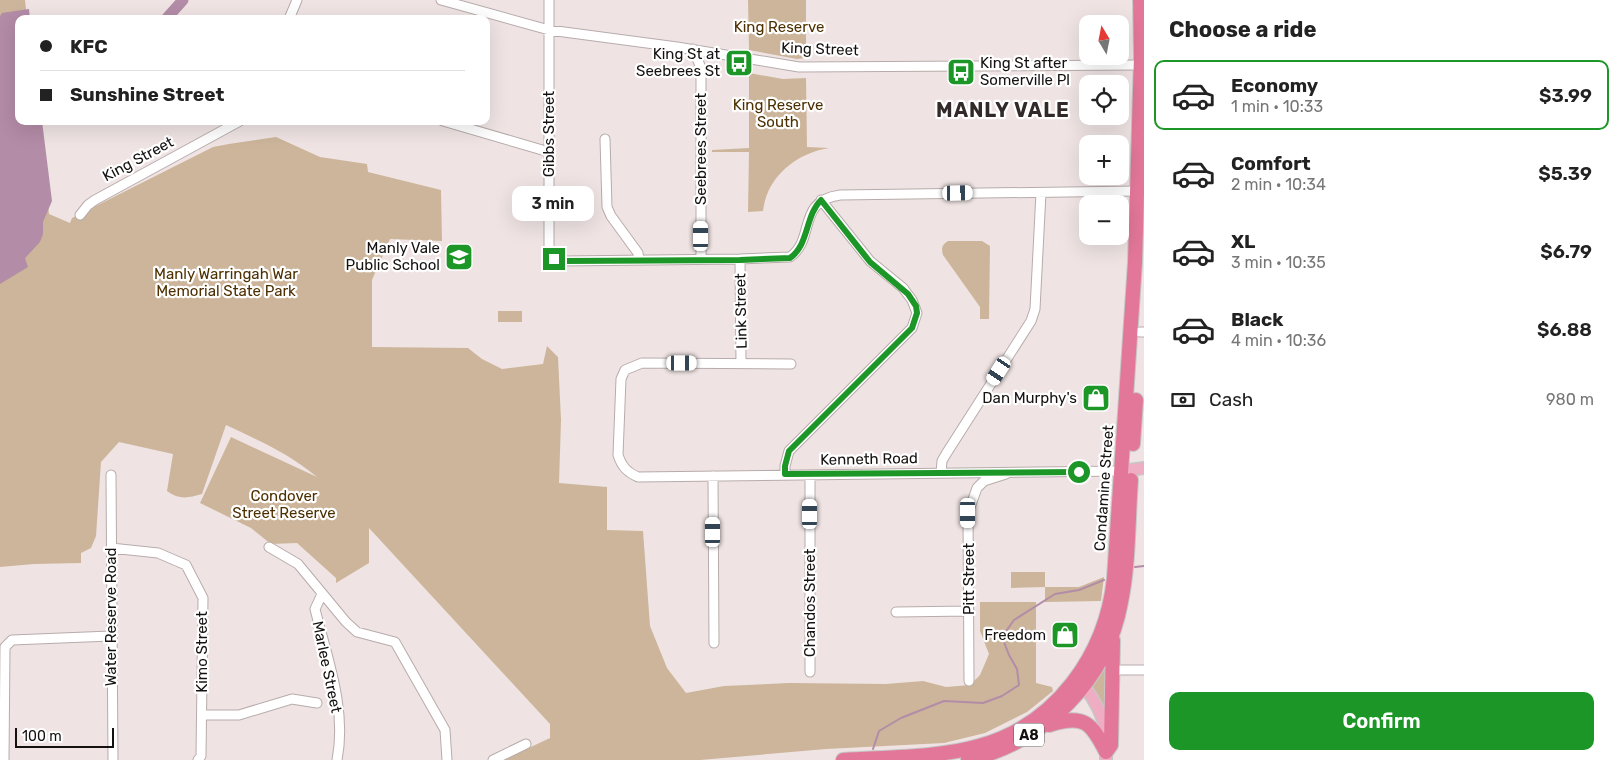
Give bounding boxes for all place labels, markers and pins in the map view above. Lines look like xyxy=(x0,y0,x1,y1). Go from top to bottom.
place label: King St at Seebrees St xyxy=(636,45,720,80)
bus stop icon: King St at Seebrees St xyxy=(724,48,754,78)
place label: King St after Somerville Pl xyxy=(980,54,1070,89)
bus stop icon: King St after Somerville Pl xyxy=(946,57,976,87)
place label: Manly Vale Public School xyxy=(346,239,440,274)
school or university icon: Manly Vale Public School xyxy=(444,242,474,272)
shop icon: Dan Murphy's xyxy=(1081,383,1111,413)
place label: Dan Murphy's xyxy=(982,389,1077,407)
shop icon: Freedom xyxy=(1050,620,1080,650)
place label: Freedom xyxy=(984,626,1046,644)

